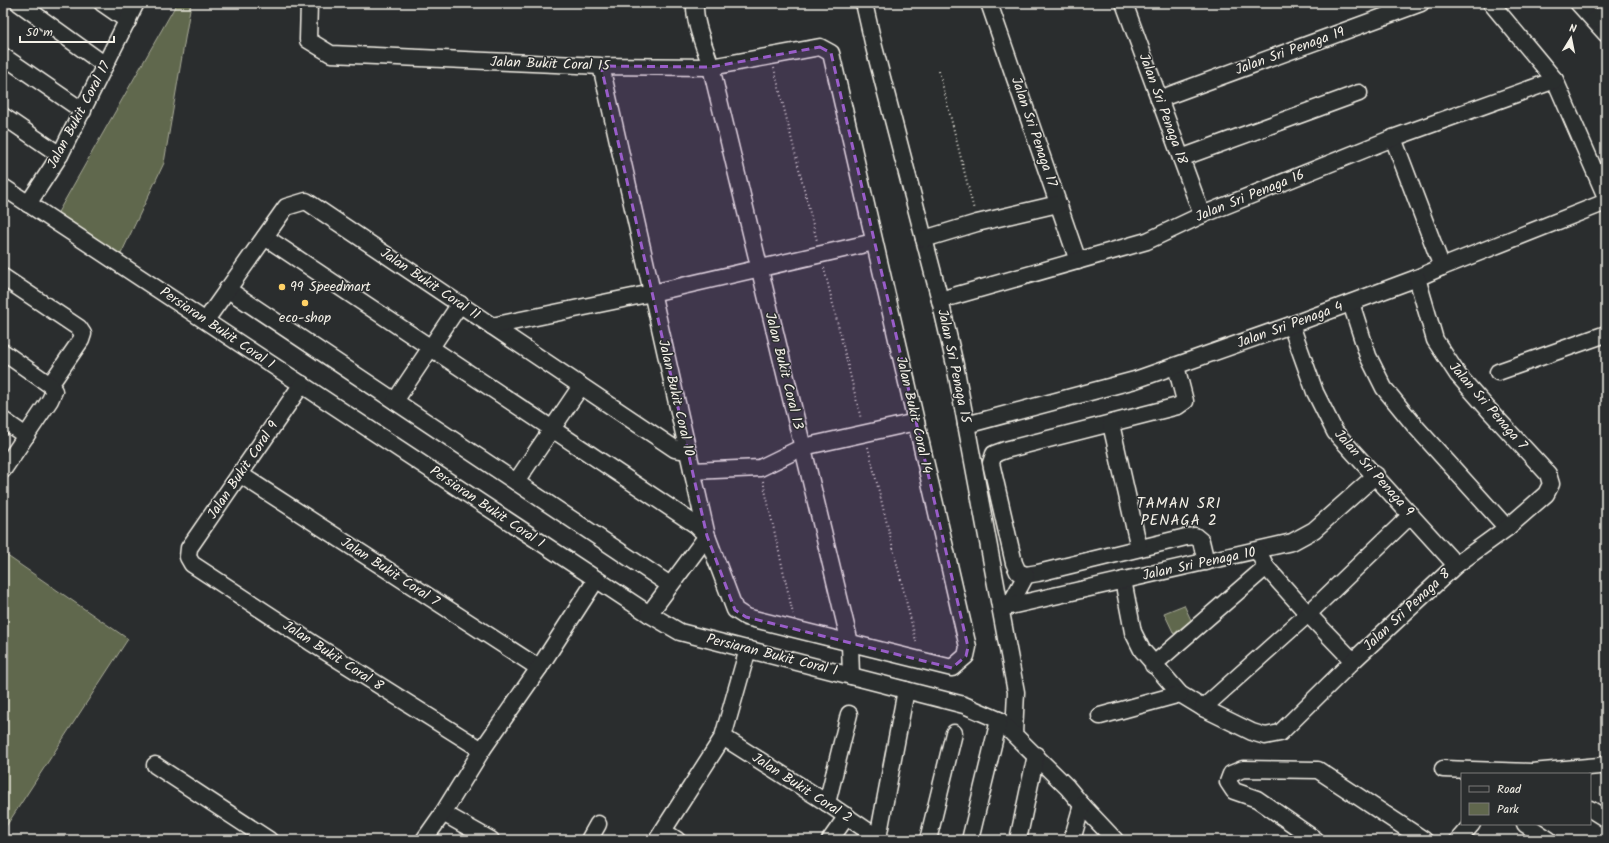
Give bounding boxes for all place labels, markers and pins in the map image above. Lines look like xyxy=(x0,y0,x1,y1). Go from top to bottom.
place label: 99 Speedmart xyxy=(290,276,371,298)
marker: 99 Speedmart xyxy=(277,282,287,292)
marker: eco-shop xyxy=(300,298,310,308)
place label: eco-shop xyxy=(279,307,331,329)

